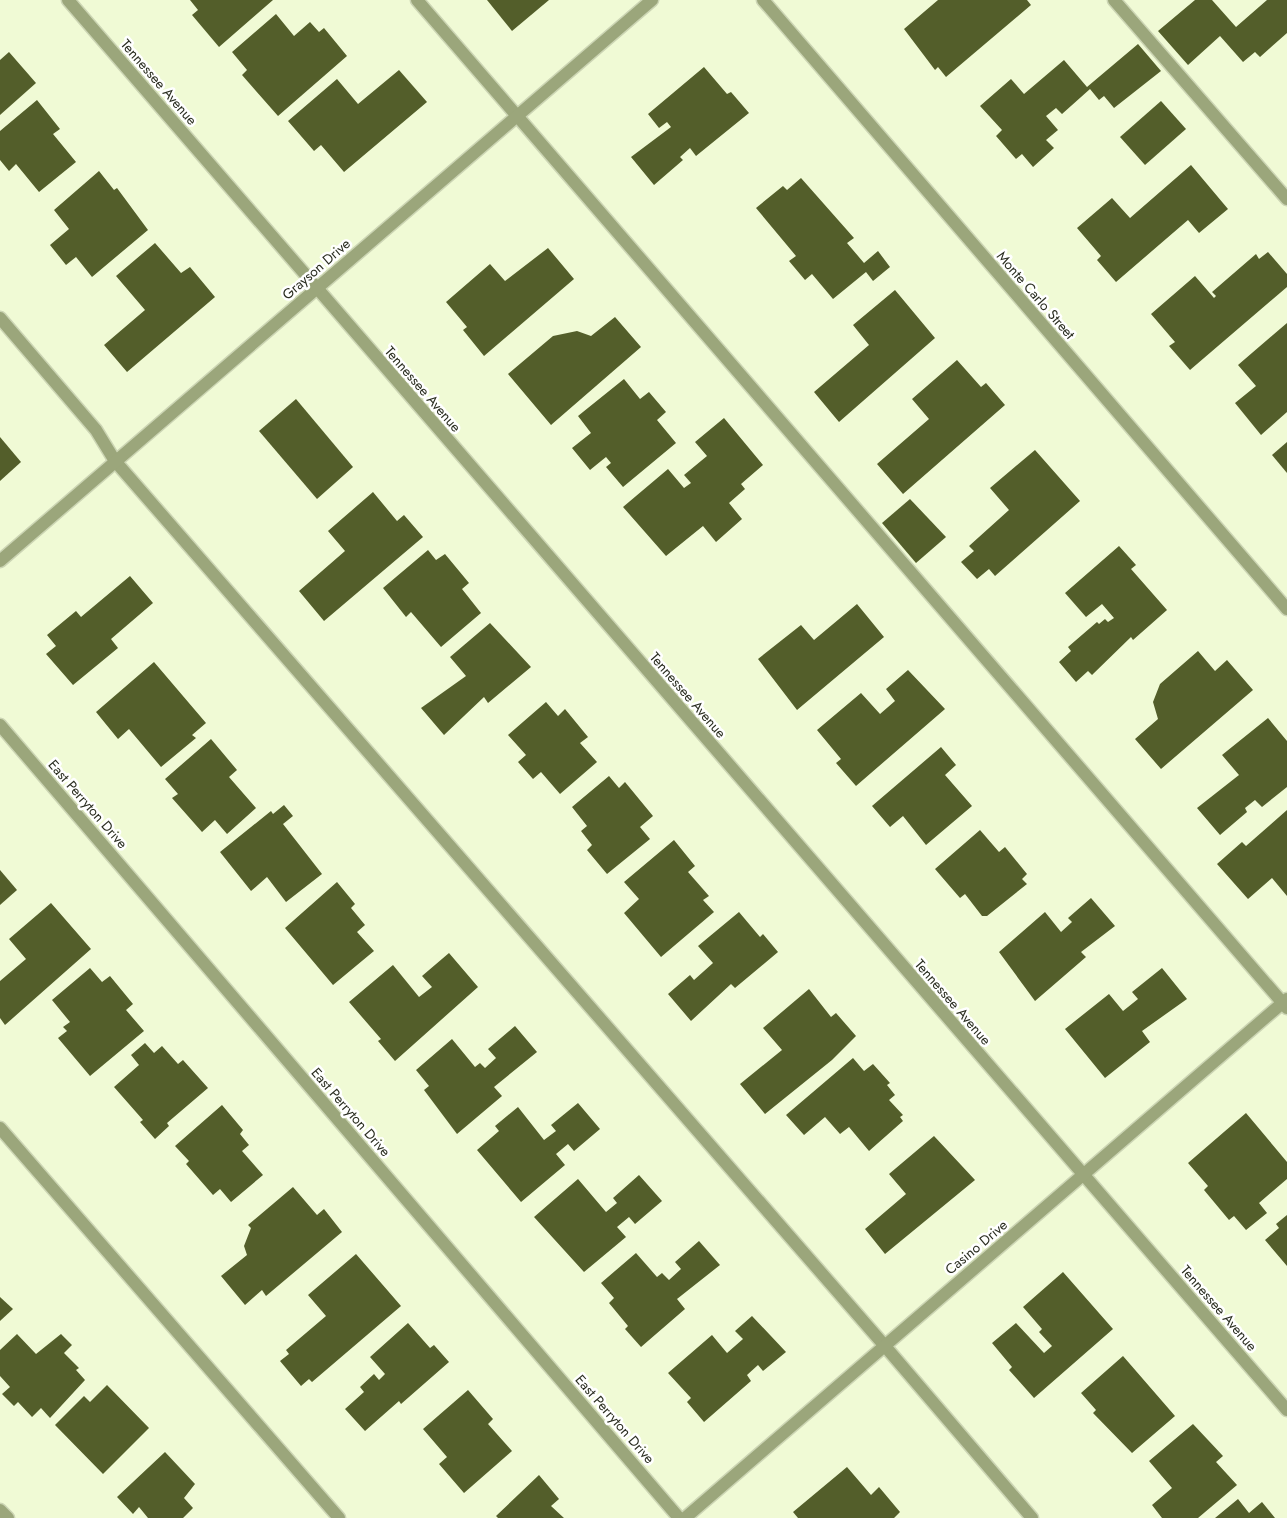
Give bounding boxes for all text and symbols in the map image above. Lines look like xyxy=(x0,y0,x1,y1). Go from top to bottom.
street label: Tennessee Avenue xyxy=(116,35,202,129)
street label: Grayson Drive xyxy=(278,234,354,304)
street label: Monte Carlo Street xyxy=(992,247,1080,344)
street label: Tennessee Avenue xyxy=(380,342,466,436)
street label: Tennessee Avenue xyxy=(645,648,731,742)
street label: East Perryton Drive xyxy=(44,755,132,853)
street label: Tennessee Avenue xyxy=(910,955,996,1049)
street label: East Perryton Drive xyxy=(307,1063,395,1161)
street label: Casino Drive xyxy=(940,1215,1012,1279)
street label: Tennessee Avenue xyxy=(1176,1261,1262,1355)
street label: East Perryton Drive xyxy=(571,1370,659,1468)

